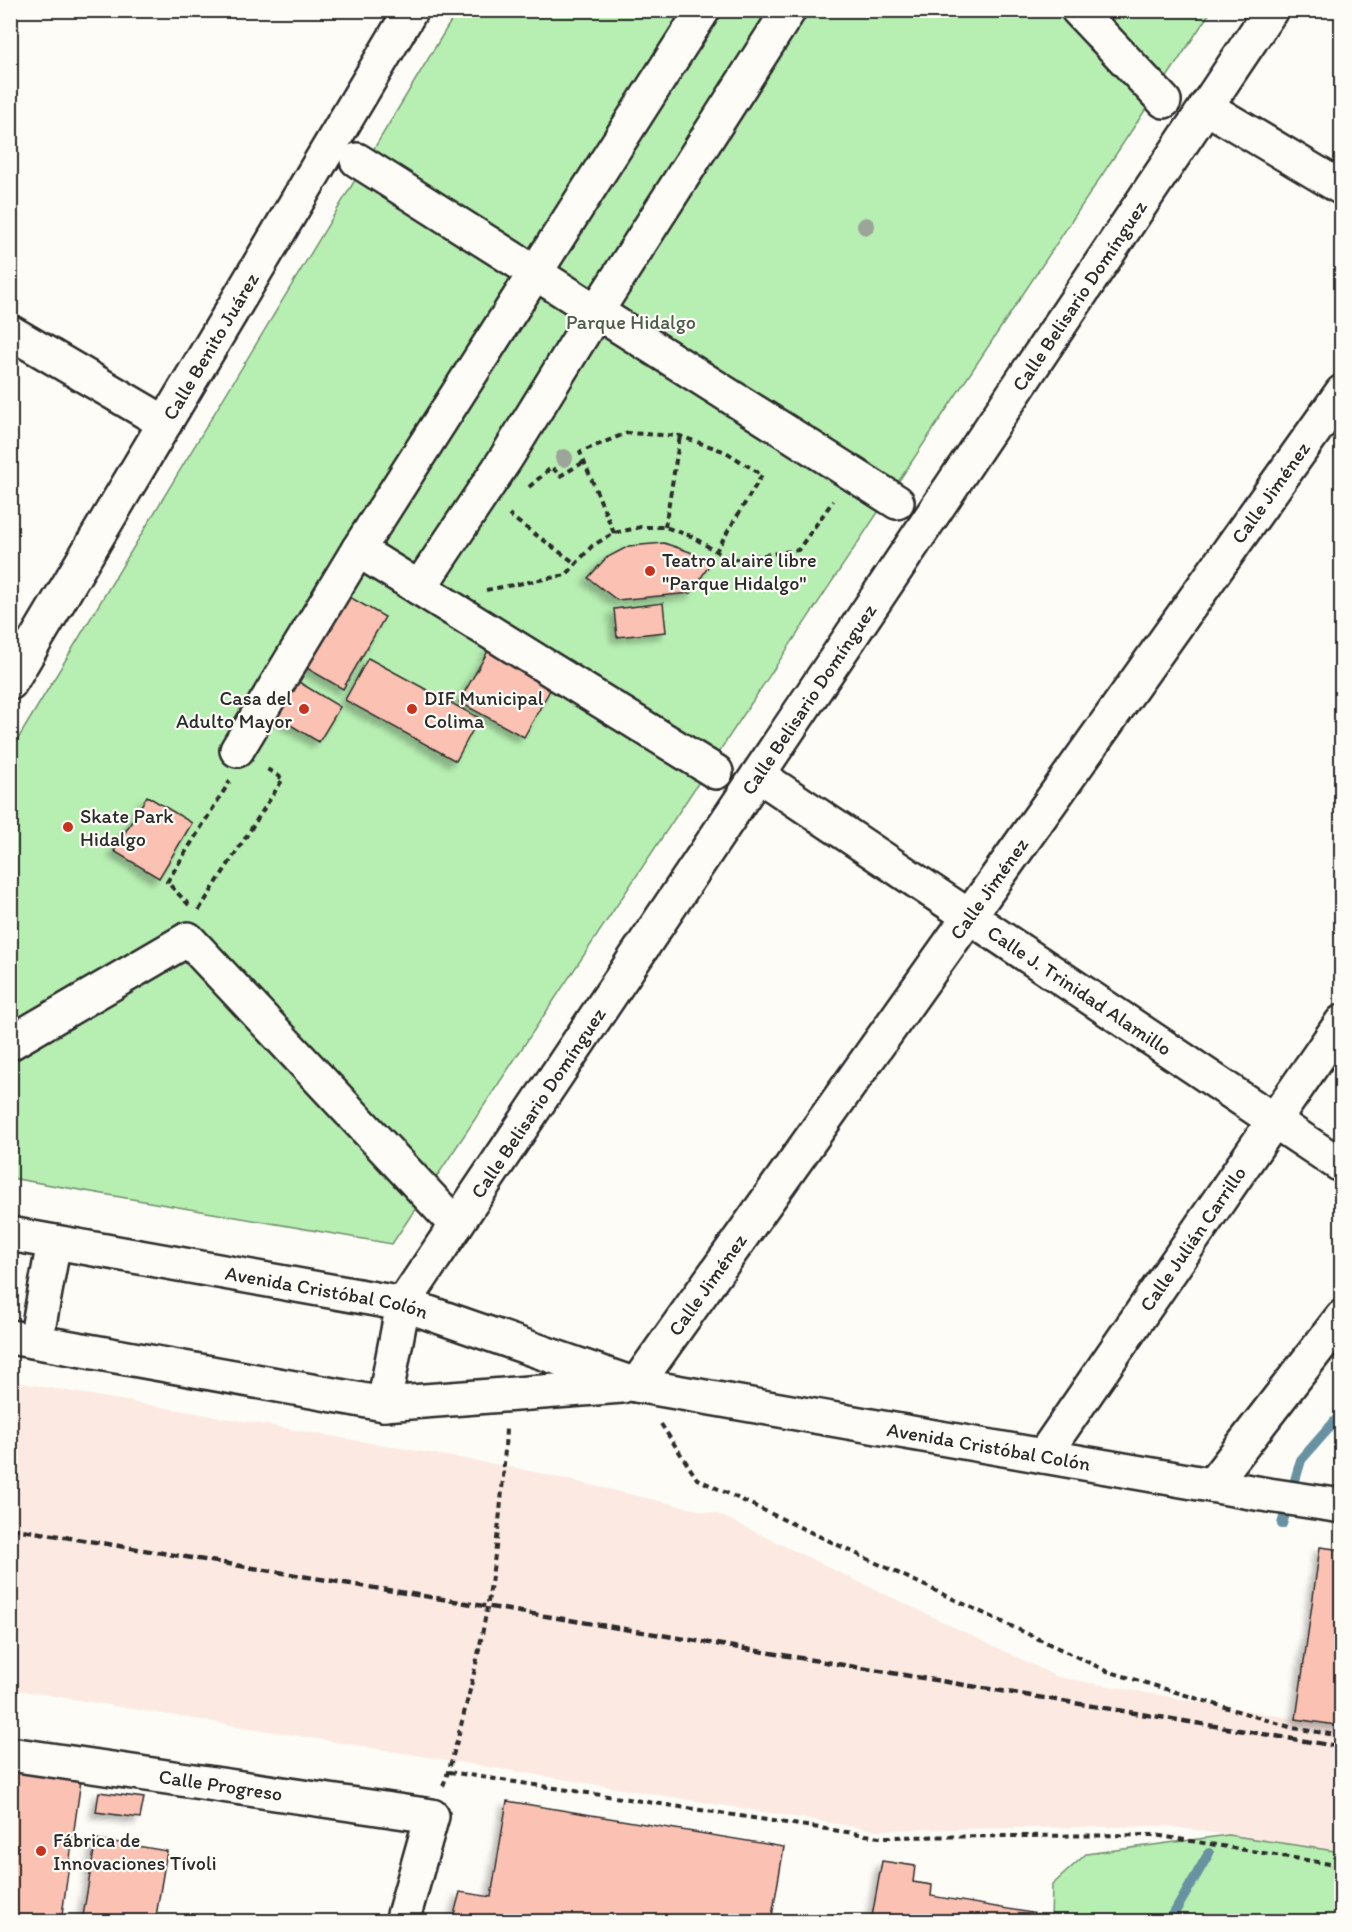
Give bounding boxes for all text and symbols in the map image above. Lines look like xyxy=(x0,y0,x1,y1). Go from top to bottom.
street label: Calle Belisario Domínguez xyxy=(1007,195,1152,396)
street label: Calle Benito Juárez xyxy=(158,268,264,424)
park label: Parque Hidalgo xyxy=(566,310,696,334)
street label: Calle Jiménez xyxy=(1226,437,1315,548)
place label: Teatro al aire libre "Parque Hidalgo" xyxy=(662,548,817,595)
marker: Teatro al aire libre "Parque Hidalgo" xyxy=(643,564,657,578)
street label: Calle Belisario Domínguez xyxy=(736,599,882,799)
place label: Casa del Adulto Mayor xyxy=(176,686,292,733)
place label: DIF Municipal Colima xyxy=(424,686,544,733)
marker: Casa del Adulto Mayor xyxy=(297,702,311,716)
marker: DIF Municipal Colima xyxy=(405,702,419,716)
place label: Skate Park Hidalgo xyxy=(80,804,174,851)
marker: Skate Park Hidalgo xyxy=(61,820,75,834)
street label: Calle Jiménez xyxy=(945,833,1033,944)
street label: Calle J. Trinidad Alamillo xyxy=(983,920,1176,1061)
street label: Calle Belisario Domínguez xyxy=(465,1002,611,1203)
street label: Calle Julián Carrillo xyxy=(1134,1161,1251,1316)
street label: Calle Jiménez xyxy=(663,1229,752,1340)
street label: Avenida Cristóbal Colón xyxy=(223,1261,431,1324)
street label: Avenida Cristóbal Colón xyxy=(885,1417,1092,1476)
street label: Calle Progreso xyxy=(157,1764,284,1806)
place label: Fábrica de Innovaciones Tívoli xyxy=(53,1828,217,1875)
marker: Fábrica de Innovaciones Tívoli xyxy=(34,1844,48,1858)

